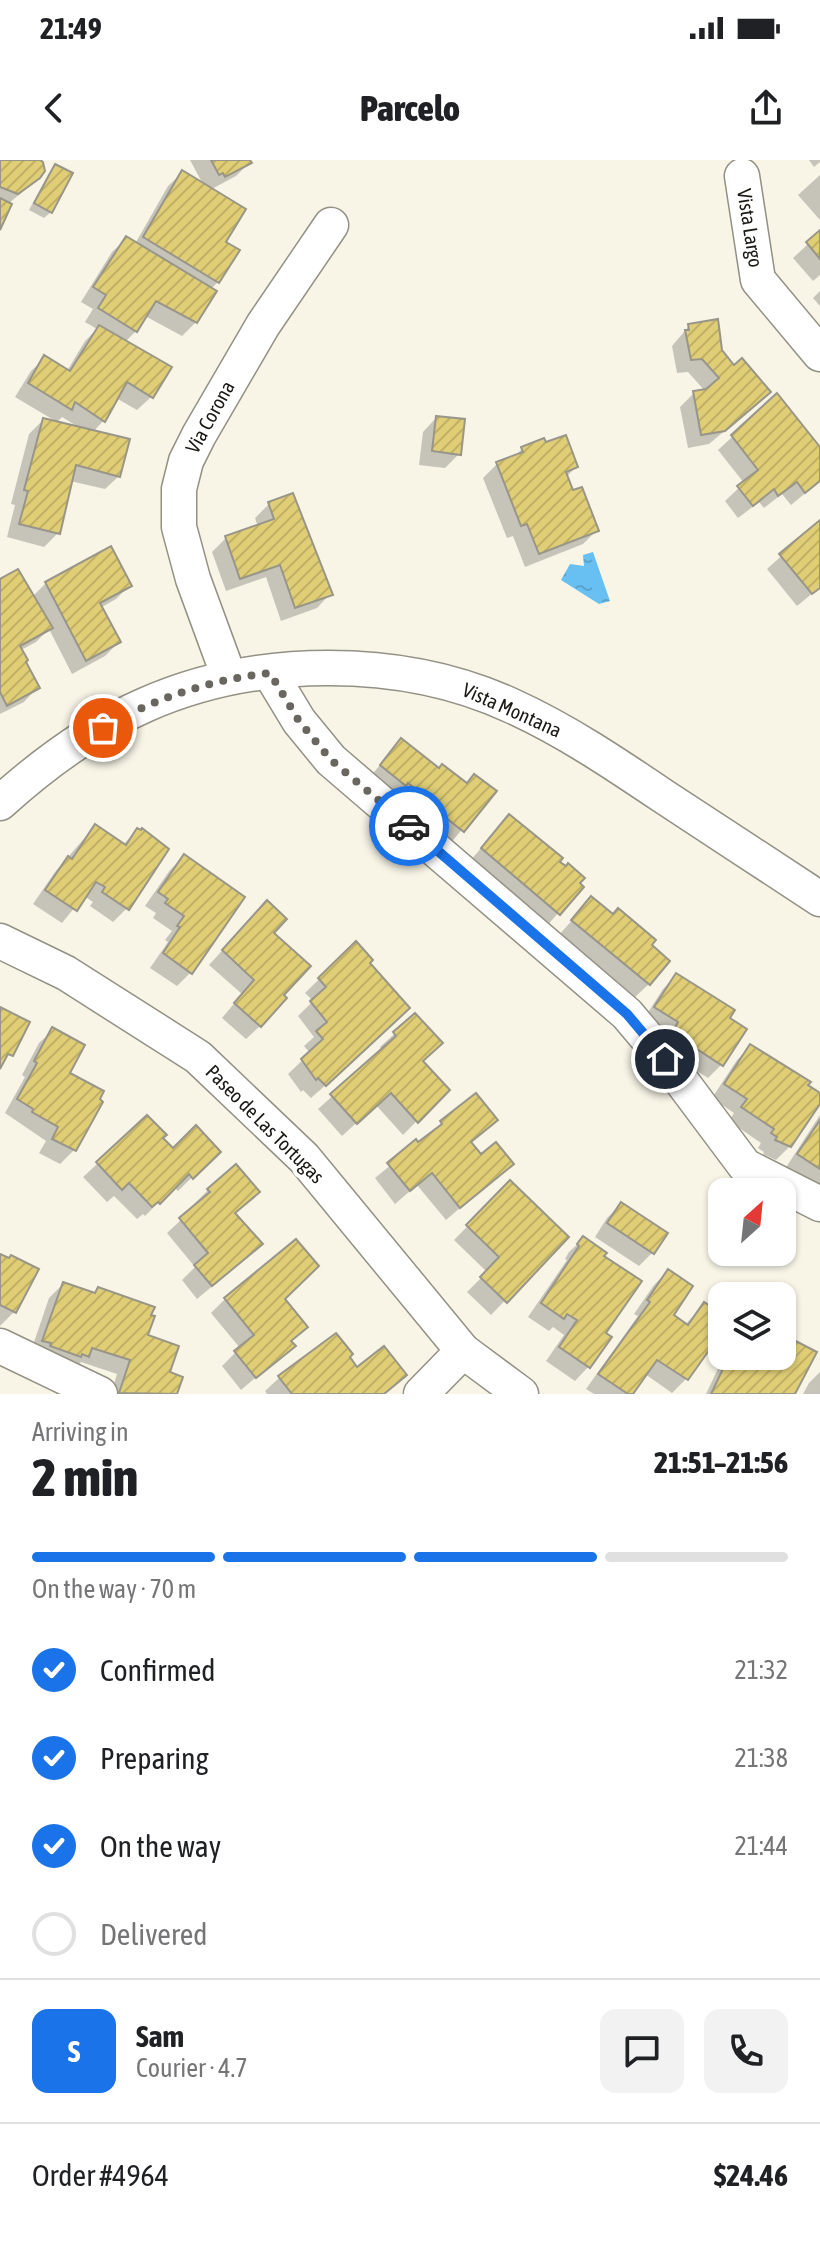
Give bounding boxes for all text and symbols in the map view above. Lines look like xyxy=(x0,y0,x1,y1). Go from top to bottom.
text: 21:49 xyxy=(40,11,102,45)
icon: back xyxy=(32,86,76,130)
icon: share xyxy=(744,86,788,130)
text: Parcelo xyxy=(360,87,460,129)
street label: Vista Largo xyxy=(733,187,768,269)
street label: Via Corona xyxy=(180,377,239,457)
street label: Vista Montana xyxy=(459,678,565,742)
pin xyxy=(69,694,137,762)
icon: bag xyxy=(81,706,125,750)
courier xyxy=(369,786,449,866)
icon: car xyxy=(387,804,431,848)
pin xyxy=(631,1025,699,1093)
icon: home xyxy=(643,1037,687,1081)
street label: Paseo de Las Tortugas xyxy=(201,1060,329,1188)
north arrow xyxy=(708,1178,796,1266)
map controls xyxy=(708,1178,796,1370)
button: layers xyxy=(708,1282,796,1370)
text: Arriving in xyxy=(32,1417,129,1447)
text: 21:51–21:56 xyxy=(654,1445,788,1479)
text: 2 min xyxy=(32,1447,138,1507)
text: On the way · 70 m xyxy=(32,1574,196,1604)
icon: check xyxy=(32,1648,76,1692)
text: Confirmed xyxy=(100,1653,215,1687)
text: 21:32 xyxy=(734,1655,788,1685)
icon: check xyxy=(32,1736,76,1780)
text: Preparing xyxy=(100,1741,209,1775)
text: 21:38 xyxy=(734,1743,788,1773)
icon: check xyxy=(32,1824,76,1868)
text: On the way xyxy=(100,1829,221,1863)
text: 21:44 xyxy=(734,1831,788,1861)
text: Delivered xyxy=(100,1917,208,1951)
button: chat xyxy=(600,2009,684,2093)
button: phone xyxy=(704,2009,788,2093)
text: Sam xyxy=(136,2019,184,2053)
text: S xyxy=(68,2034,80,2068)
text: Courier · 4.7 xyxy=(136,2053,247,2083)
text: Order #4964 xyxy=(32,2158,169,2192)
text: $24.46 xyxy=(714,2158,788,2192)

